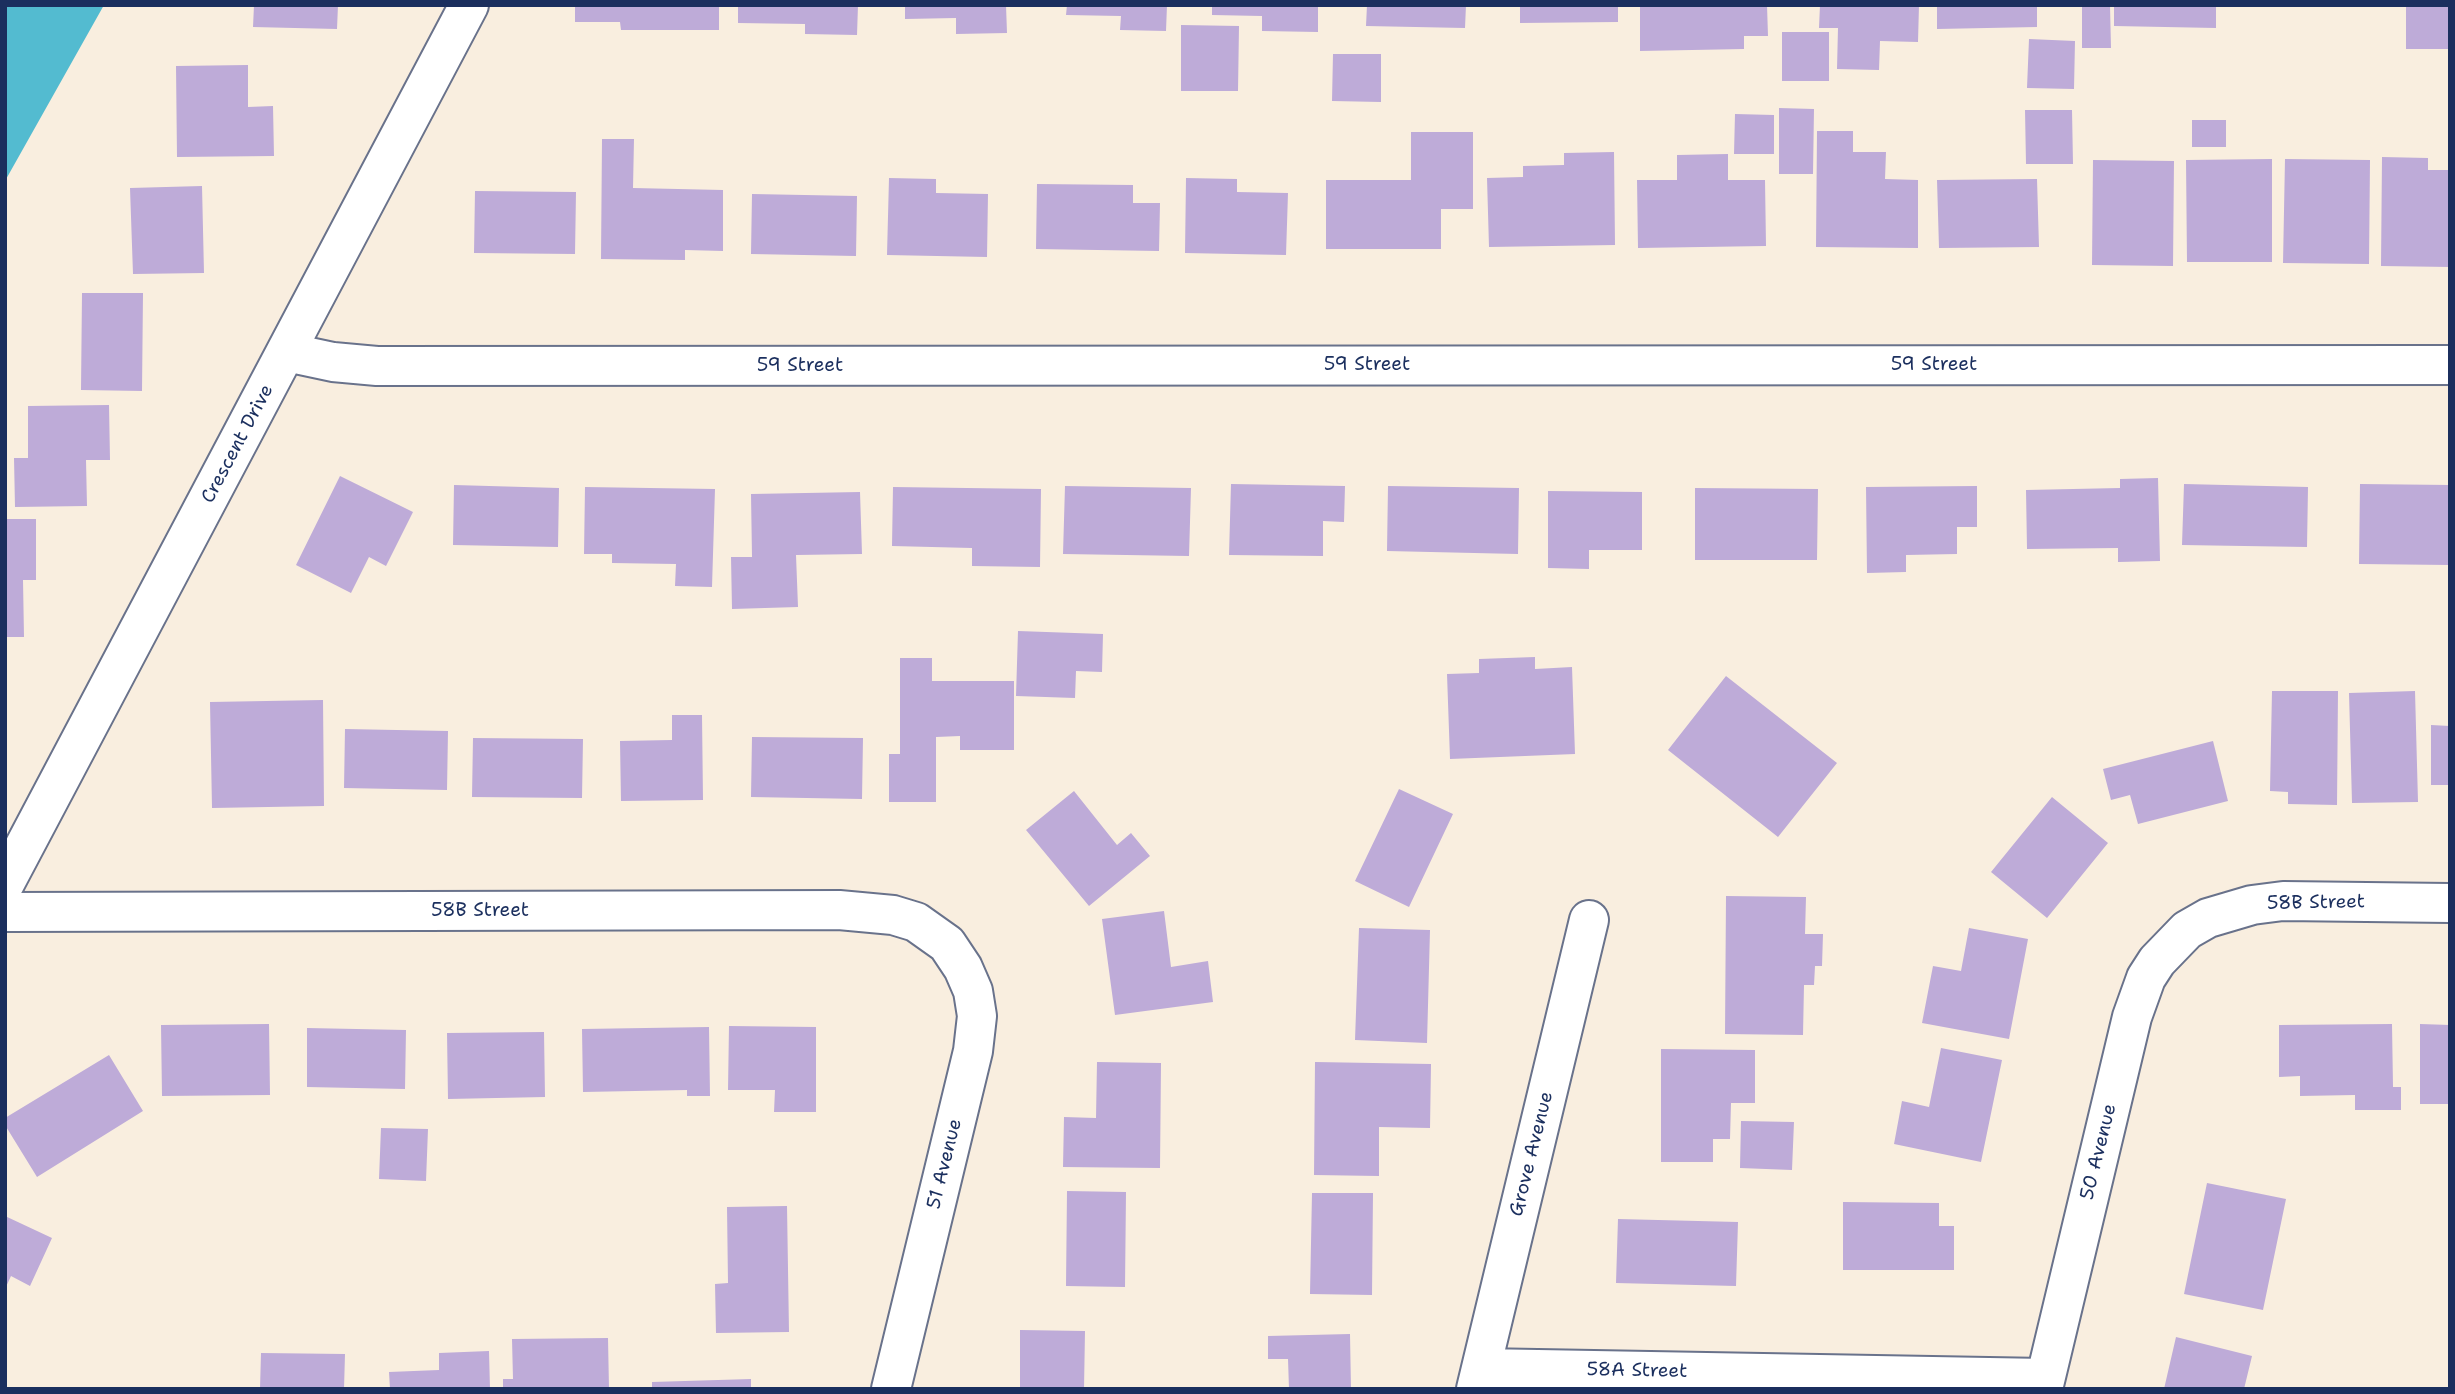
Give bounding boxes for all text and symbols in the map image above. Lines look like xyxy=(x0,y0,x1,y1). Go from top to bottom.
street label: 59 Street xyxy=(1324,354,1410,376)
street label: 59 Street xyxy=(1891,354,1977,376)
street label: 59 Street xyxy=(757,355,843,377)
street label: Crescent Drive xyxy=(197,381,279,507)
street label: 58B Street xyxy=(2267,891,2365,915)
street label: 58B Street xyxy=(431,900,529,922)
street label: Grove Avenue xyxy=(1505,1089,1559,1219)
street label: 50 Avenue xyxy=(2076,1102,2122,1202)
street label: 51 Avenue xyxy=(923,1116,967,1212)
street label: 58A Street xyxy=(1586,1359,1688,1383)

